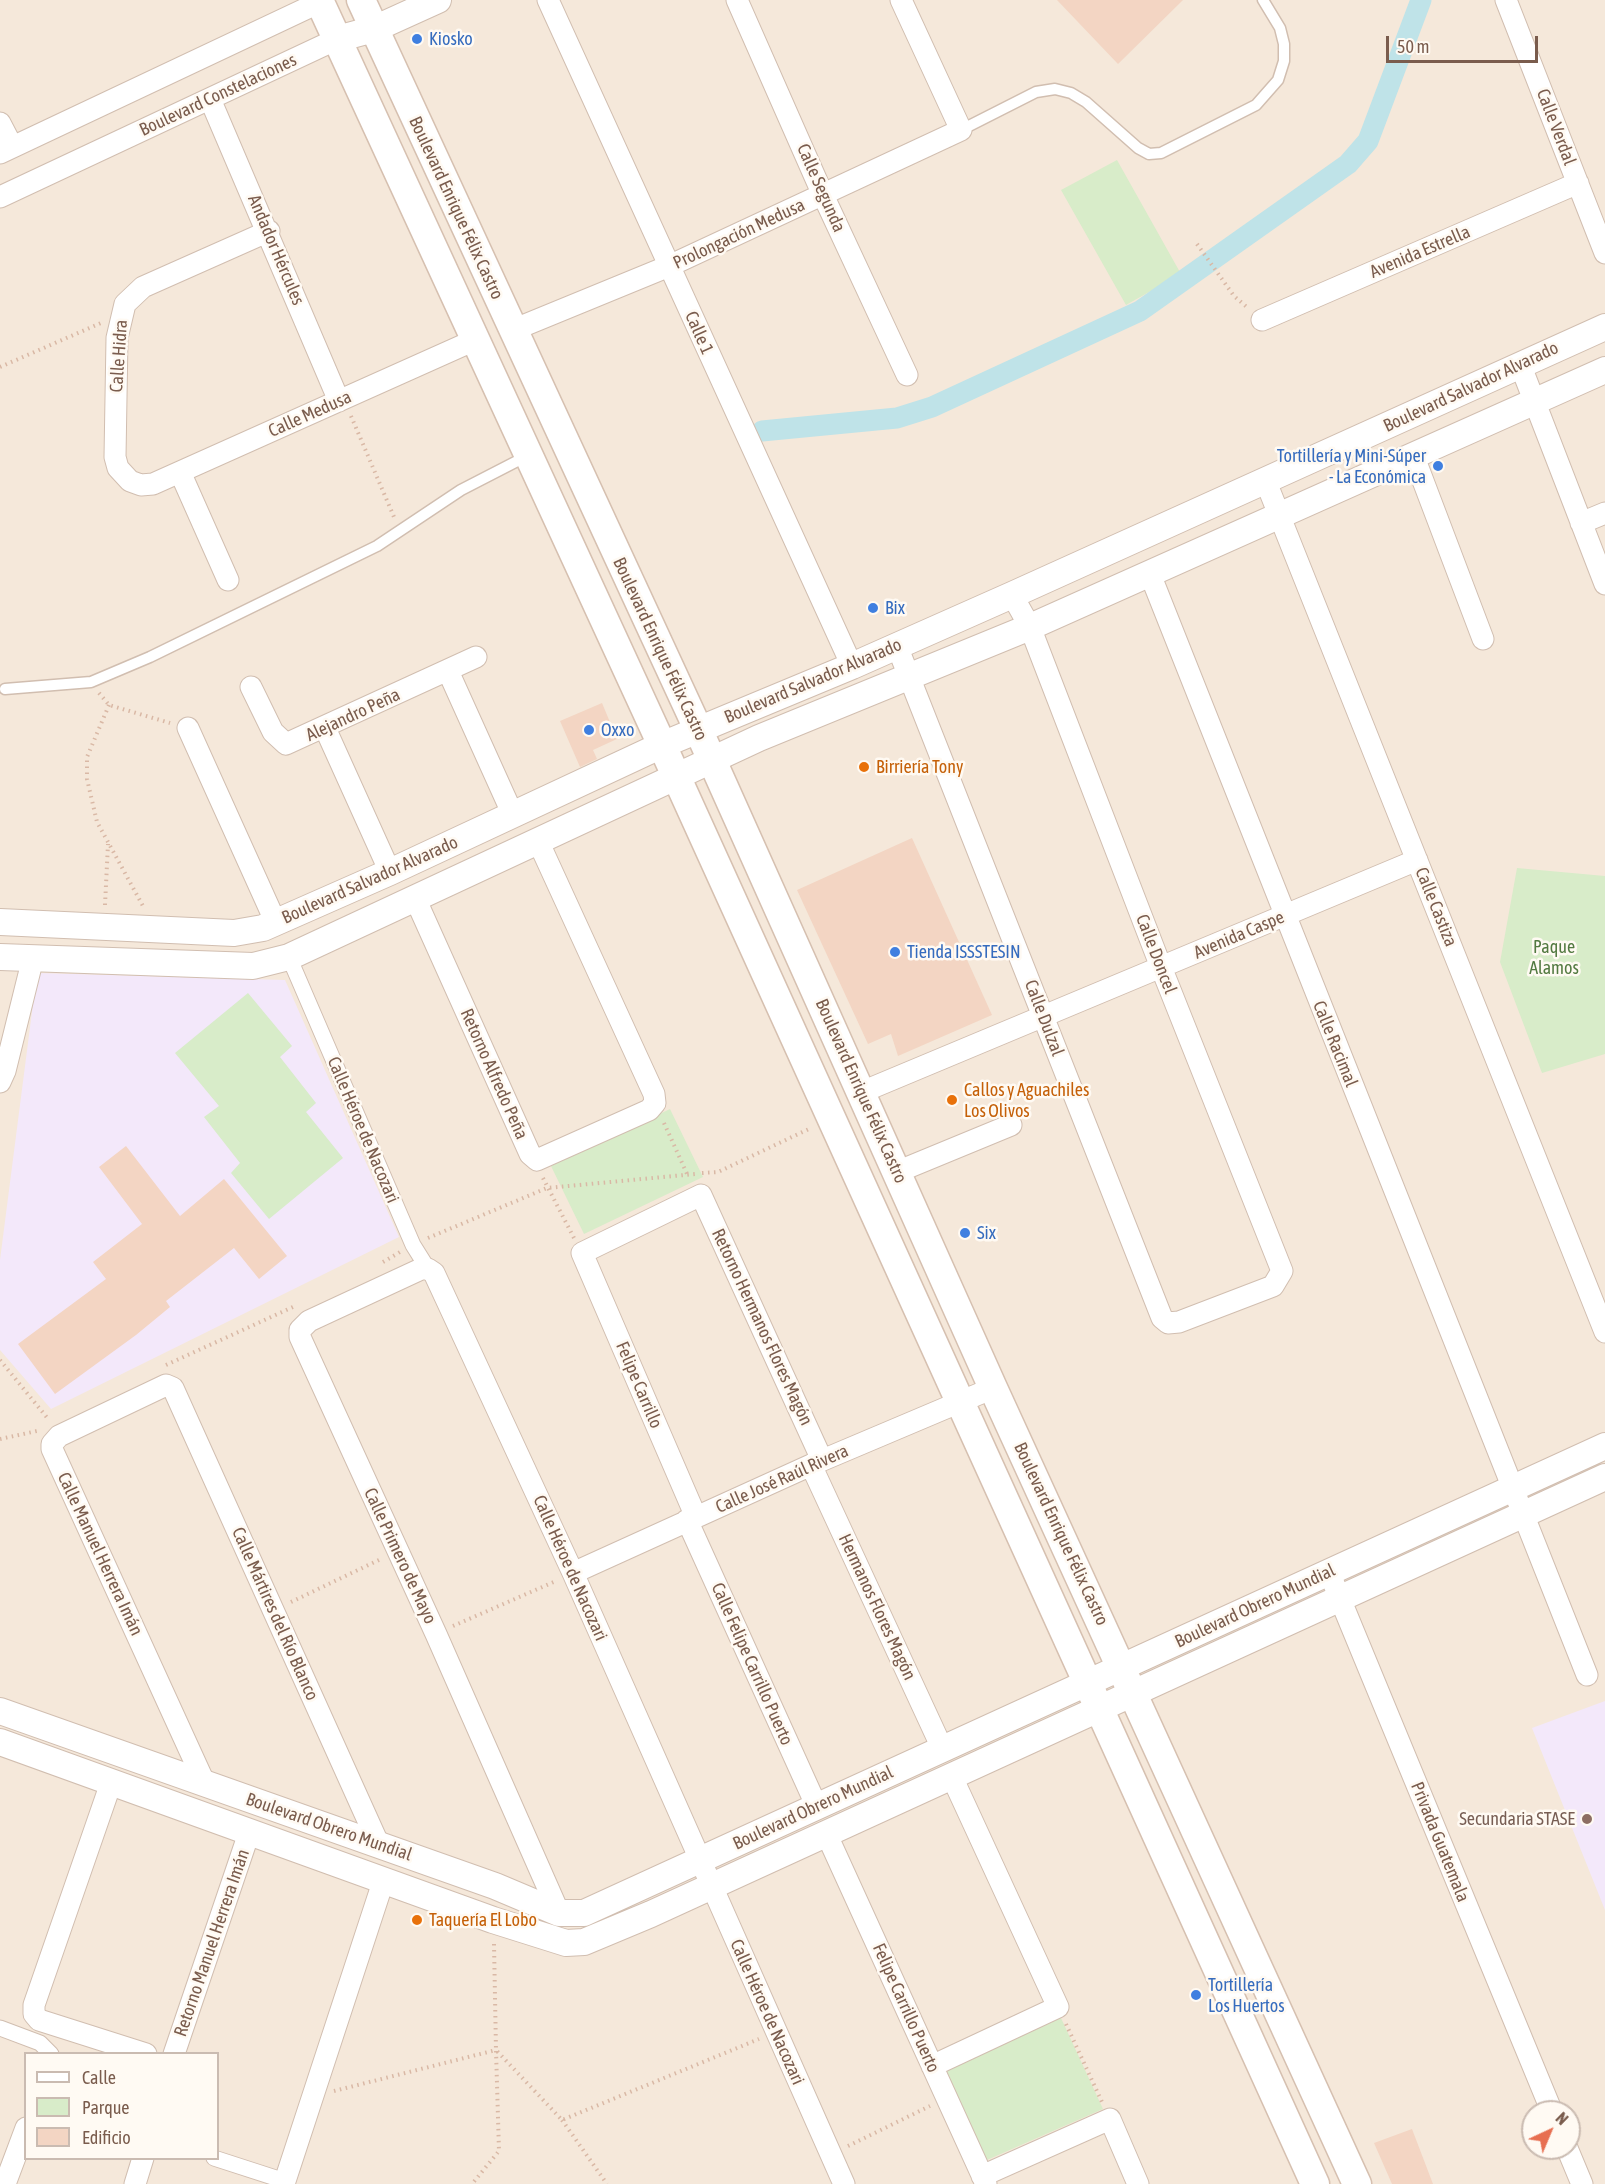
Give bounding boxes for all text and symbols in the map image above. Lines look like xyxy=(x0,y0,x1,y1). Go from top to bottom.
scale bar xyxy=(1389,24,1540,62)
place label: Kiosko xyxy=(429,28,473,50)
marker: Kiosko xyxy=(410,32,424,46)
text: 50 m xyxy=(1397,36,1429,57)
street label: Boulevard Constelaciones xyxy=(136,49,300,141)
street label: Calle Verdal xyxy=(1532,86,1580,168)
street label: Boulevard Enrique Félix Castro xyxy=(404,113,508,303)
street label: Calle Segunda xyxy=(792,141,850,235)
street label: Andador Hércules xyxy=(243,192,309,308)
street label: Prolongación Medusa xyxy=(670,194,808,274)
street label: Avenida Estrella xyxy=(1367,221,1473,283)
street label: Calle 1 xyxy=(680,308,718,358)
street label: Calle Hidra xyxy=(106,319,132,393)
street label: Boulevard Salvador Alvarado xyxy=(1380,337,1562,437)
street label: Calle Medusa xyxy=(265,386,355,442)
place label: Tortillería y Mini-Súper - La Económica xyxy=(1277,445,1426,488)
marker: Tortillería y Mini-Súper - La Económica xyxy=(1431,459,1445,473)
street label: Boulevard Enrique Félix Castro xyxy=(608,554,712,744)
place label: Bix xyxy=(885,597,905,619)
marker: Bix xyxy=(866,601,880,615)
street label: Boulevard Salvador Alvarado xyxy=(721,634,905,728)
street label: Alejandro Peña xyxy=(302,684,404,746)
place label: Oxxo xyxy=(601,719,634,741)
marker: Oxxo xyxy=(582,723,596,737)
place label: Birriería Tony xyxy=(876,756,963,778)
marker: Birriería Tony xyxy=(857,760,871,774)
street label: Boulevard Salvador Alvarado xyxy=(279,831,461,929)
street label: Calle Castiza xyxy=(1410,864,1462,950)
street label: Avenida Caspe xyxy=(1191,906,1287,964)
street label: Calle Doncel xyxy=(1131,911,1181,997)
park label: Paque Alamos xyxy=(1529,936,1579,978)
place label: Tienda ISSSTESIN xyxy=(907,941,1021,963)
marker: Tienda ISSSTESIN xyxy=(888,945,902,959)
street label: Calle Dulzal xyxy=(1020,977,1068,1059)
street label: Boulevard Enrique Félix Castro xyxy=(811,996,911,1186)
street label: Calle Racimal xyxy=(1308,998,1362,1090)
street label: Retorno Alfredo Peña xyxy=(455,1005,533,1143)
street label: Calle Héroe de Nacozari xyxy=(322,1054,404,1206)
place label: Callos y Aguachiles Los Olivos xyxy=(964,1079,1089,1122)
marker: Callos y Aguachiles Los Olivos xyxy=(945,1093,959,1107)
place label: Six xyxy=(977,1222,996,1244)
street label: Retorno Hermanos Flores Magón xyxy=(707,1225,817,1429)
marker: Six xyxy=(958,1226,972,1240)
street label: Felipe Carrillo xyxy=(611,1338,667,1432)
street label: Boulevard Enrique Félix Castro xyxy=(1009,1439,1113,1629)
street label: Calle José Raúl Rivera xyxy=(712,1440,852,1518)
street label: Calle Manuel Herrera Imán xyxy=(53,1469,147,1639)
street label: Calle Primero de Mayo xyxy=(359,1485,441,1627)
street label: Calle Héroe de Nacozari xyxy=(528,1492,612,1644)
street label: Calle Mártires del Río Blanco xyxy=(227,1524,323,1704)
street label: Hermanos Flores Magón xyxy=(834,1530,920,1684)
street label: Boulevard Obrero Mundial xyxy=(1171,1559,1339,1653)
street label: Calle Felipe Carrillo Puerto xyxy=(706,1579,798,1749)
street label: Boulevard Obrero Mundial xyxy=(729,1761,897,1855)
street label: Privada Guatemala xyxy=(1406,1779,1474,1905)
street label: Boulevard Obrero Mundial xyxy=(243,1788,415,1866)
place label: Secundaria STASE xyxy=(1459,1808,1575,1830)
marker: Secundaria STASE xyxy=(1580,1812,1594,1826)
street label: Retorno Manuel Herrera Imán xyxy=(170,1846,254,2040)
place label: Taquería El Lobo xyxy=(429,1909,537,1931)
marker: Taquería El Lobo xyxy=(410,1913,424,1927)
street label: Calle Héroe de Nacozari xyxy=(725,1936,809,2088)
street label: Felipe Carrillo Puerto xyxy=(868,1940,944,2076)
place label: Tortillería Los Huertos xyxy=(1208,1974,1285,2016)
marker: Tortillería Los Huertos xyxy=(1189,1988,1203,2002)
legend xyxy=(24,2052,219,2160)
text: Calle xyxy=(82,2067,116,2088)
text: Parque xyxy=(82,2097,130,2118)
north arrow xyxy=(1521,2100,1581,2160)
text: N xyxy=(1552,2109,1572,2128)
text: Edificio xyxy=(82,2127,131,2148)

